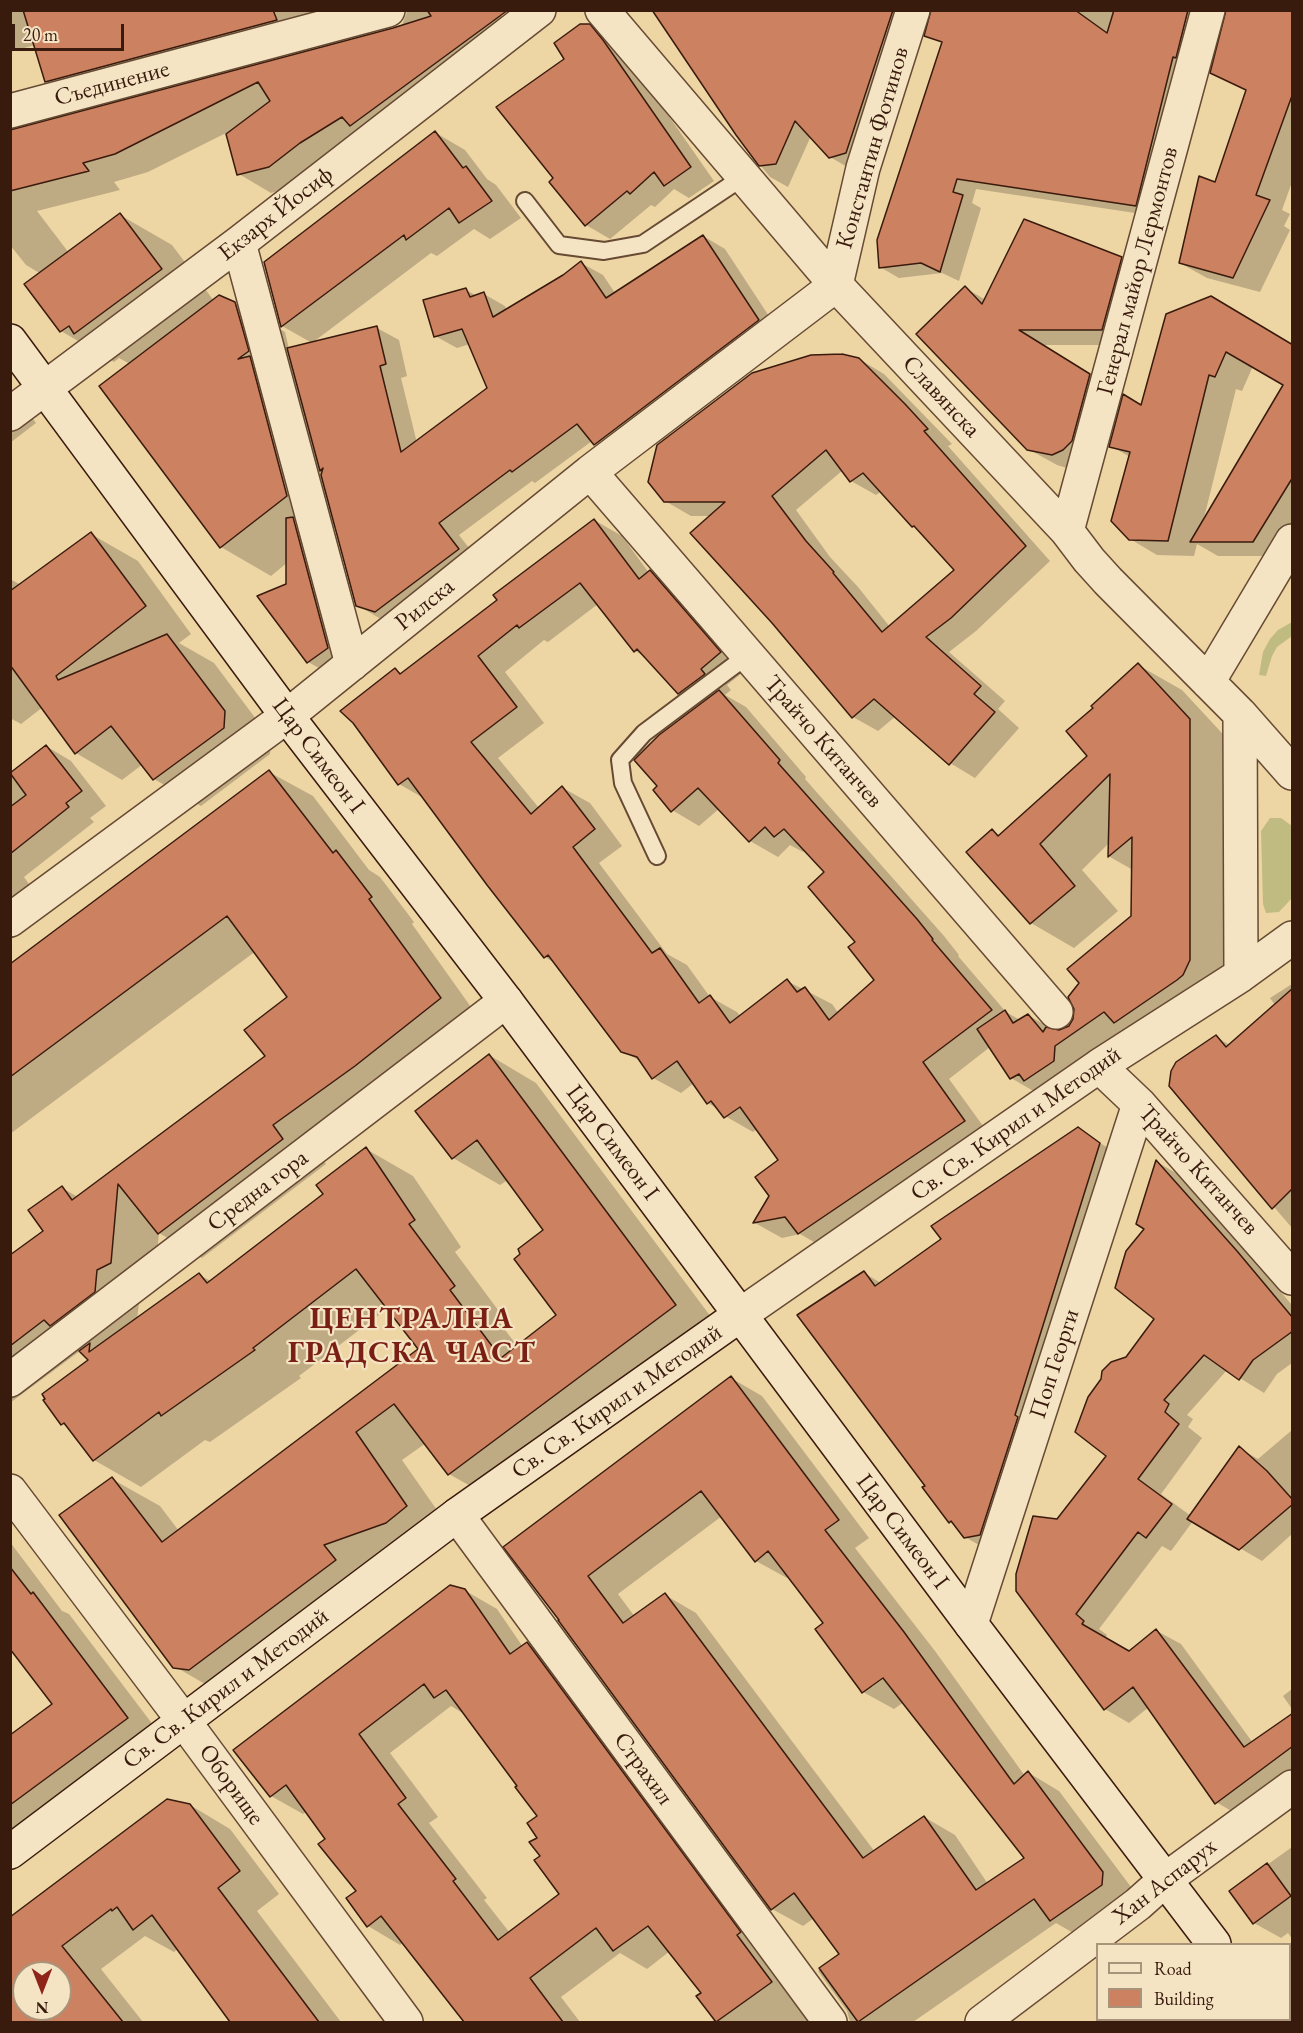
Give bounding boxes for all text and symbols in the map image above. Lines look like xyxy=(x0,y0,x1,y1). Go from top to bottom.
scale bar xyxy=(15,12,128,50)
text: 20 m xyxy=(23,23,58,46)
street label: Константин Фотинов xyxy=(830,44,916,252)
street label: Съединение xyxy=(51,55,173,113)
street label: Генерал майор Лермонтов xyxy=(1091,144,1185,398)
street label: Екзарх Йосиф xyxy=(213,160,339,268)
street label: Славянска xyxy=(896,350,986,444)
street label: Рилска xyxy=(390,573,460,637)
street label: Трайчо Китанчев xyxy=(758,670,888,814)
street label: Цар Симеон I xyxy=(265,693,371,819)
street label: Св. Св. Кирил и Методий xyxy=(905,1040,1127,1208)
street label: Цар Симеон I xyxy=(559,1080,665,1206)
street label: Трайчо Китанчев xyxy=(1132,1099,1264,1241)
street label: Средна гора xyxy=(202,1144,314,1238)
district label: ЦЕНТРАЛНА ГРАДСКА ЧАСТ xyxy=(288,1302,536,1372)
street label: Поп Георги xyxy=(1024,1306,1086,1422)
street label: Св. Св. Кирил и Методий xyxy=(506,1318,728,1486)
street label: Цар Симеон I xyxy=(849,1469,955,1595)
street label: Св. Св. Кирил и Методий xyxy=(117,1602,335,1776)
street label: Страхил xyxy=(607,1727,679,1811)
street label: Оборище xyxy=(192,1739,270,1831)
street label: Хан Аспарух xyxy=(1107,1832,1223,1932)
legend xyxy=(1096,1943,1291,2021)
text: Road xyxy=(1154,1957,1192,1980)
north arrow xyxy=(12,1961,72,2021)
text: Building xyxy=(1154,1987,1214,2010)
text: N xyxy=(36,1997,48,2018)

